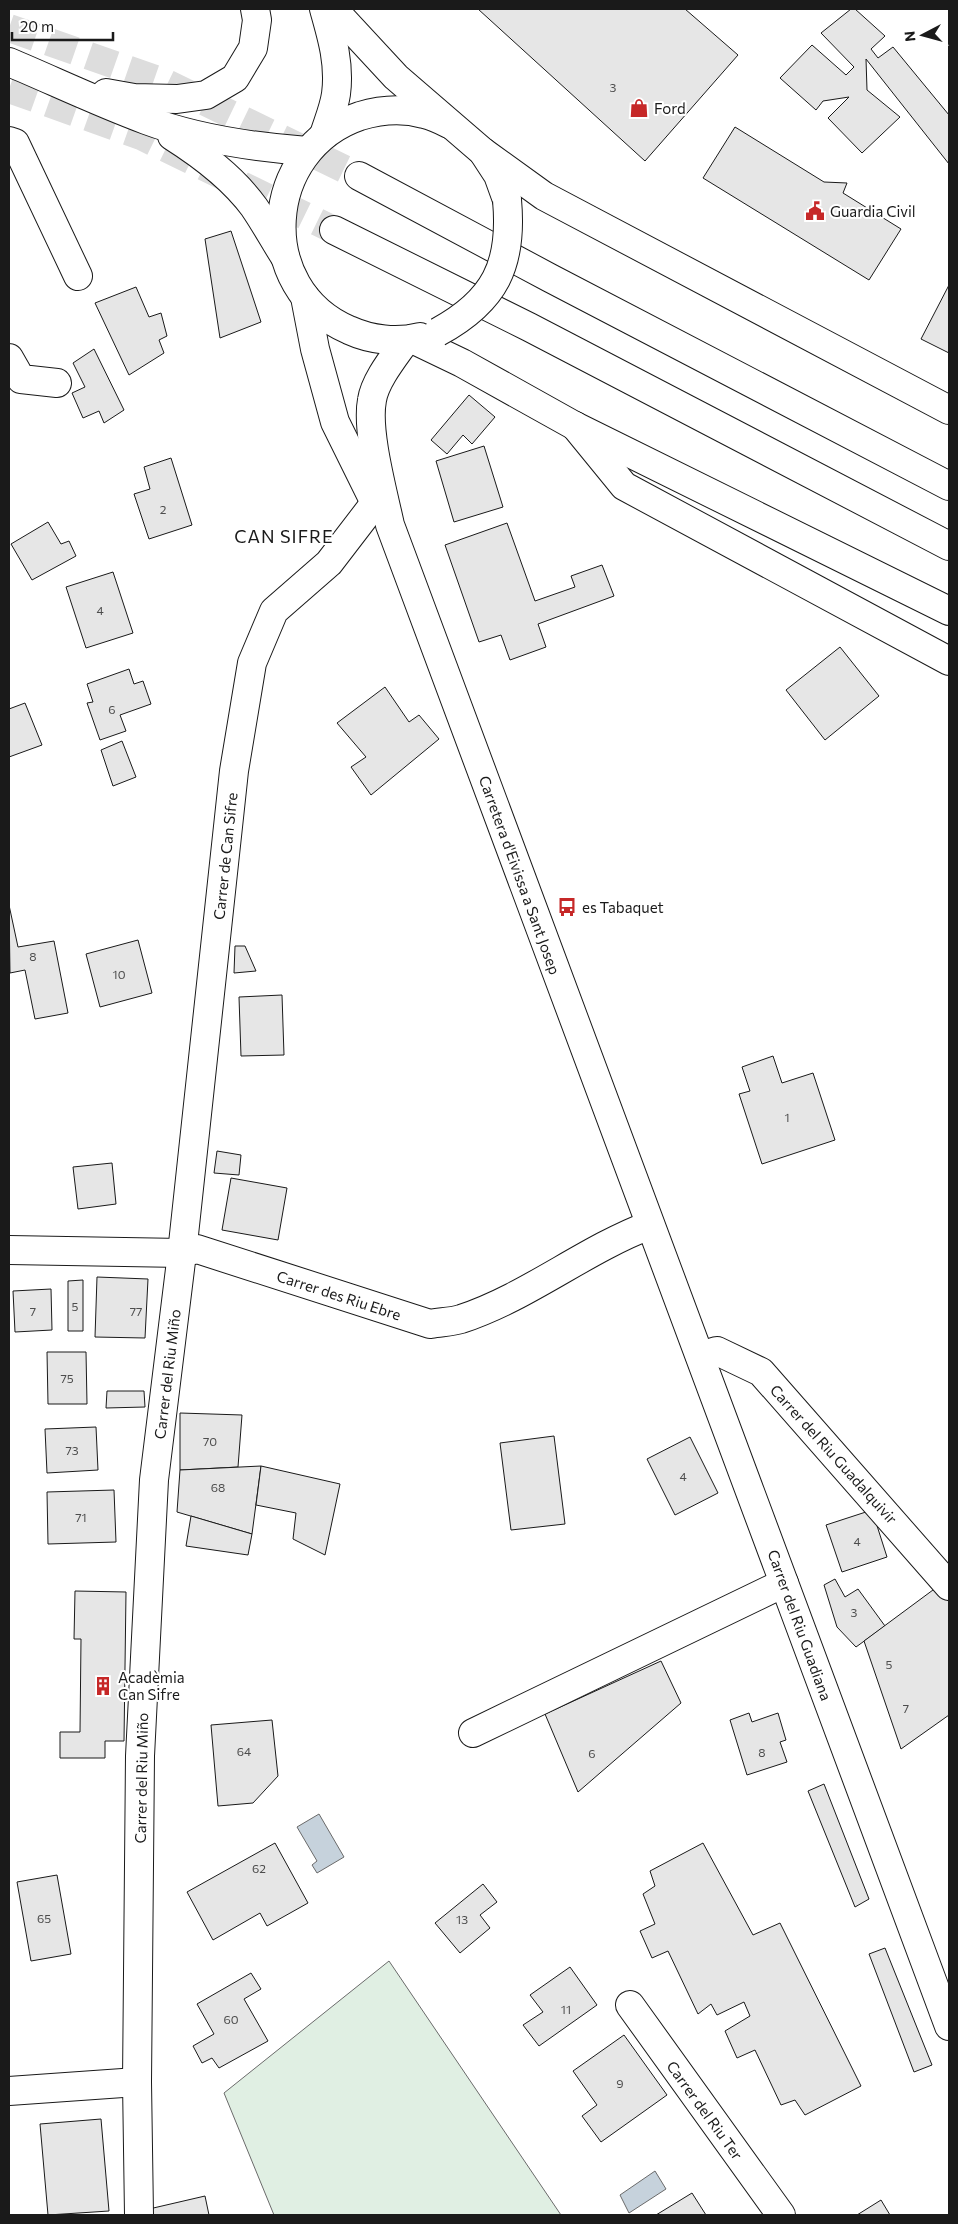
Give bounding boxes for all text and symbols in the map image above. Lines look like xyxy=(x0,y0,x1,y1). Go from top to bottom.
scale bar xyxy=(12,10,114,42)
north arrow xyxy=(898,10,948,60)
text: 20 m xyxy=(20,17,54,35)
text: N xyxy=(901,30,919,43)
house number: 3 xyxy=(610,80,617,94)
shop icon: Ford xyxy=(628,97,650,119)
place label: Ford xyxy=(654,99,686,117)
public building icon: Guardia Civil xyxy=(804,200,826,222)
place label: Guardia Civil xyxy=(830,202,916,220)
house number: 2 xyxy=(160,502,167,516)
district label: CAN SIFRE xyxy=(234,525,334,547)
house number: 4 xyxy=(96,603,104,617)
house number: 6 xyxy=(108,702,116,716)
street label: Carretera d'Eivissa a Sant Josep xyxy=(476,773,564,977)
street label: Carrer de Can Sifre xyxy=(209,791,241,921)
bus stop icon: es Tabaquet xyxy=(556,896,578,918)
place label: es Tabaquet xyxy=(582,898,664,916)
house number: 8 xyxy=(29,949,37,963)
house number: 10 xyxy=(113,967,126,981)
house number: 1 xyxy=(784,1110,790,1124)
street label: Carrer des Riu Ebre xyxy=(275,1266,403,1324)
house number: 5 xyxy=(72,1299,79,1313)
house number: 7 xyxy=(30,1304,36,1318)
house number: 77 xyxy=(130,1304,142,1318)
street label: Carrer del Riu Miño xyxy=(150,1308,184,1440)
house number: 75 xyxy=(60,1371,74,1385)
street label: Carrer del Riu Guadalquivir xyxy=(767,1381,901,1527)
house number: 70 xyxy=(203,1434,217,1448)
house number: 73 xyxy=(65,1443,79,1457)
house number: 4 xyxy=(679,1469,687,1483)
house number: 68 xyxy=(211,1480,225,1494)
house number: 71 xyxy=(75,1510,87,1524)
house number: 4 xyxy=(853,1534,861,1548)
street label: Carrer del Riu Guadiana xyxy=(764,1547,836,1703)
house number: 3 xyxy=(851,1605,858,1619)
house number: 5 xyxy=(886,1657,893,1671)
place label: Acadèmia Can Sifre xyxy=(118,1668,185,1703)
building icon: Acadèmia Can Sifre xyxy=(92,1675,114,1697)
house number: 7 xyxy=(903,1701,909,1715)
street label: Carrer del Riu Miño xyxy=(131,1712,151,1844)
house number: 64 xyxy=(237,1744,251,1758)
house number: 8 xyxy=(758,1745,766,1759)
house number: 6 xyxy=(588,1746,596,1760)
house number: 62 xyxy=(252,1861,266,1875)
house number: 65 xyxy=(37,1911,51,1925)
house number: 13 xyxy=(456,1912,468,1926)
house number: 11 xyxy=(561,2002,571,2016)
house number: 60 xyxy=(223,2012,239,2026)
street label: Carrer del Riu Ter xyxy=(663,2057,747,2163)
house number: 9 xyxy=(616,2076,624,2090)

